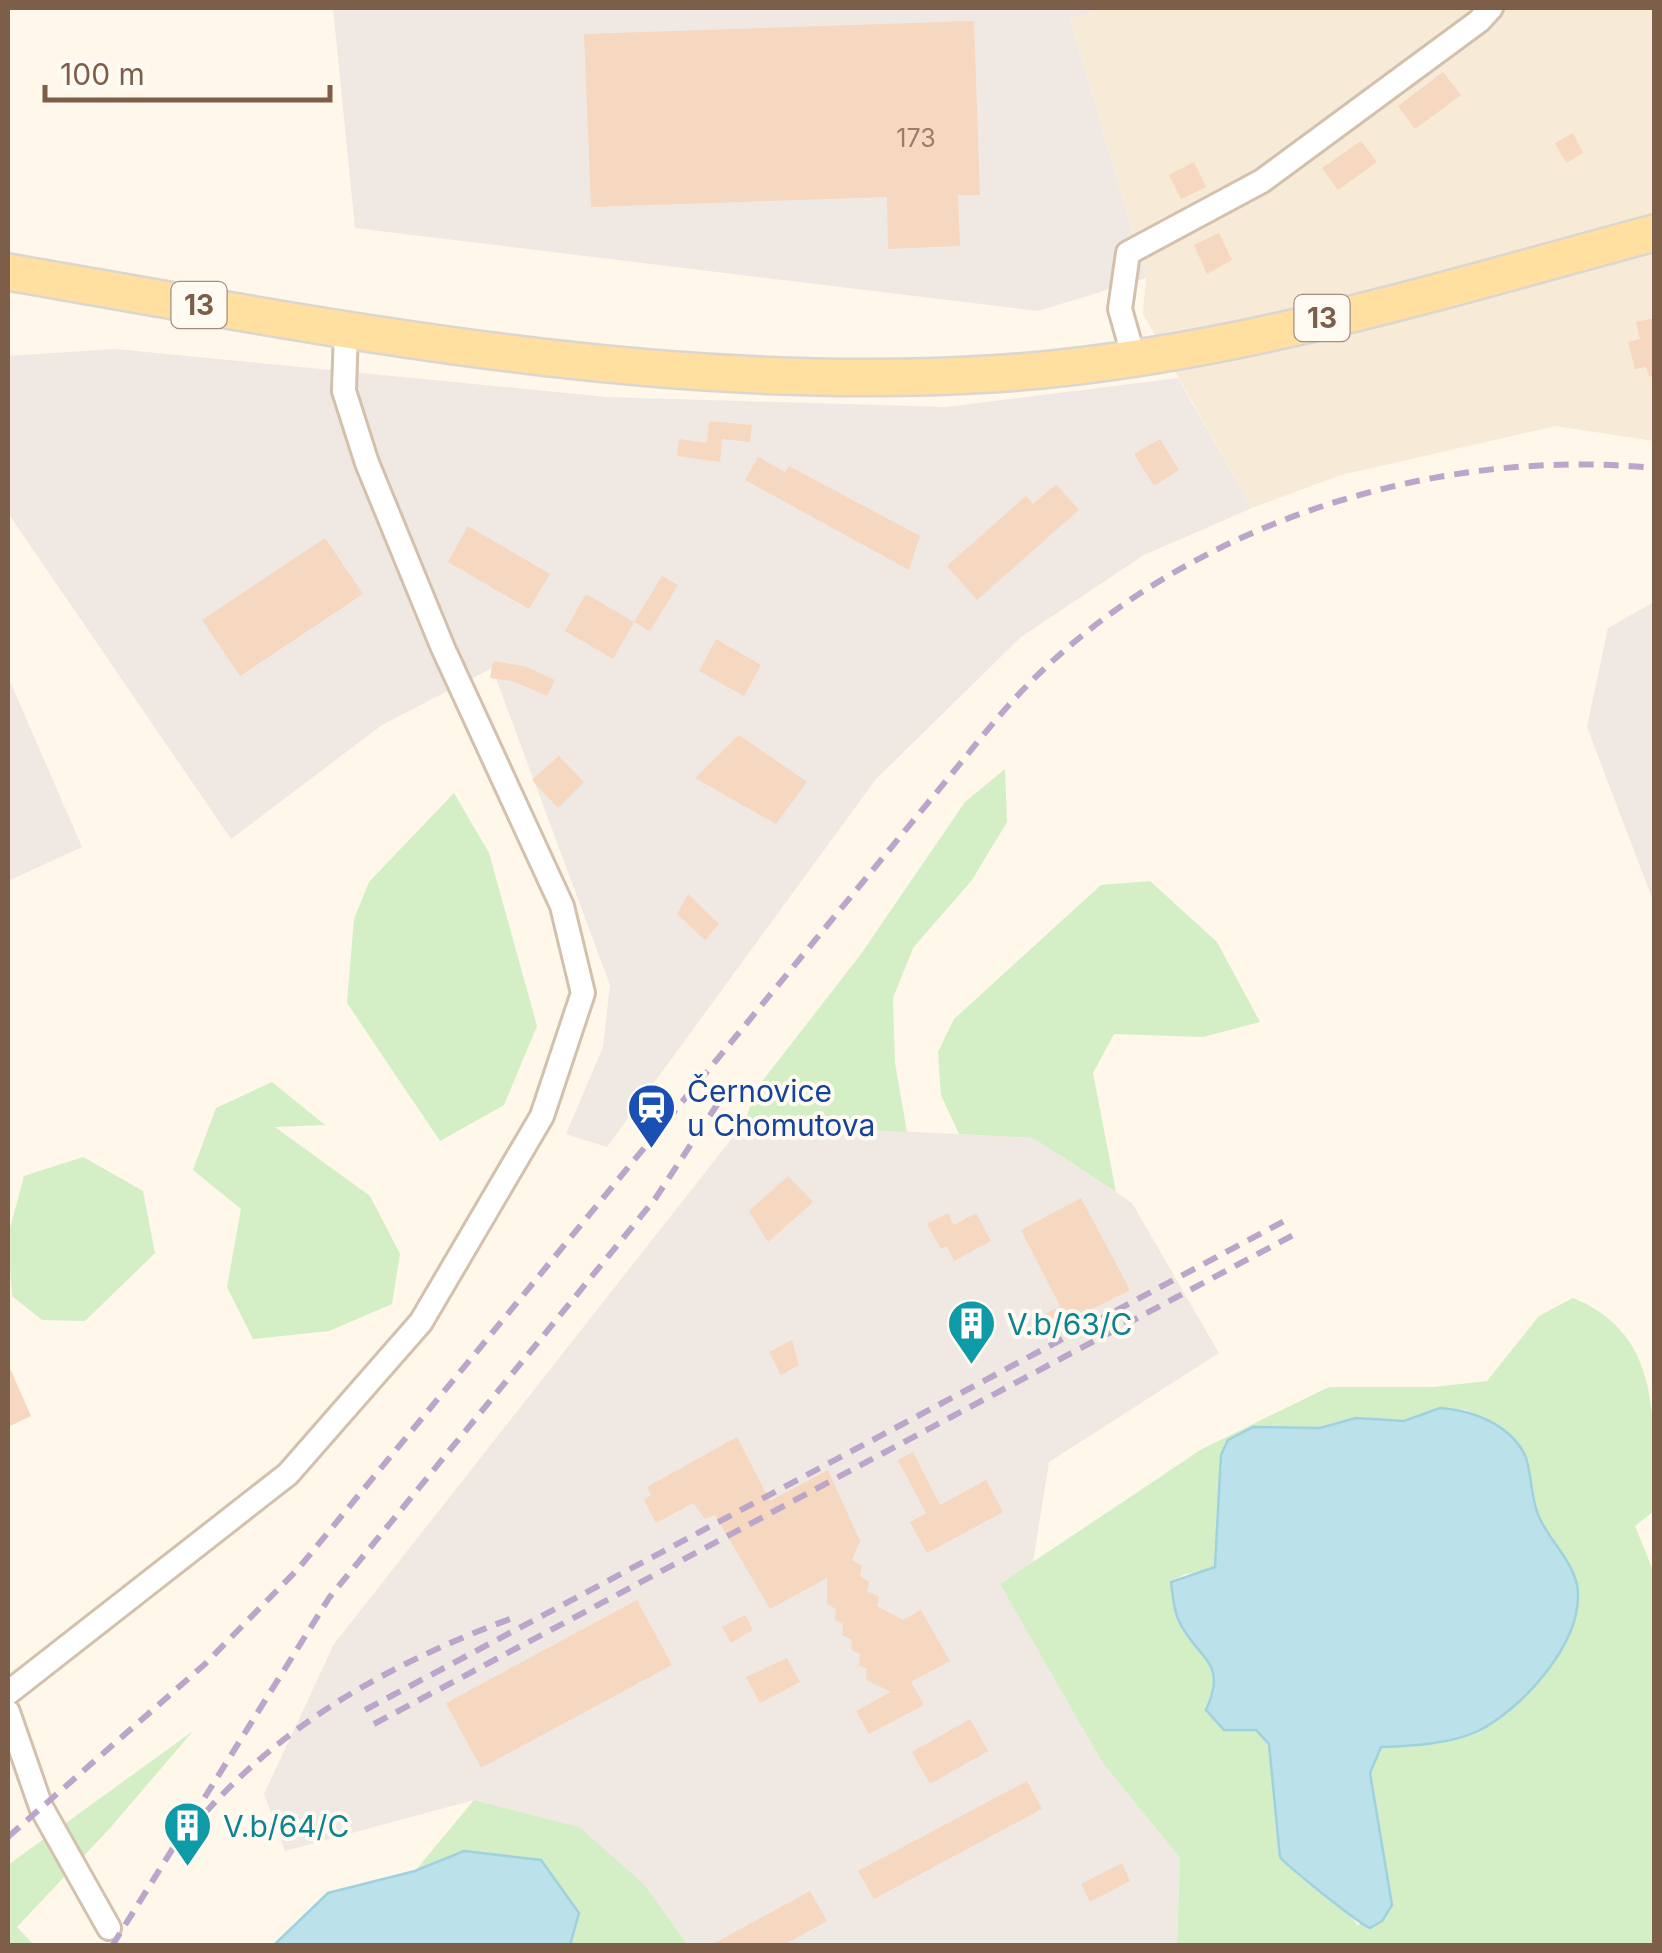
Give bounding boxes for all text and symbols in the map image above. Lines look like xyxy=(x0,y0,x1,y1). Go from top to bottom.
scale bar xyxy=(45,40,330,102)
text: 100 m xyxy=(60,56,145,92)
house number: 173 xyxy=(896,123,936,153)
road number: 13 xyxy=(172,282,226,328)
road number: 13 xyxy=(1294,295,1350,341)
place label: Černovice u Chomutova xyxy=(687,1073,875,1143)
station icon: Černovice u Chomutova xyxy=(626,1082,678,1150)
building icon: V.b/63/C xyxy=(946,1298,998,1366)
place label: V.b/63/C xyxy=(1007,1306,1133,1342)
building icon: V.b/64/C xyxy=(162,1800,214,1868)
place label: V.b/64/C xyxy=(223,1808,349,1844)

